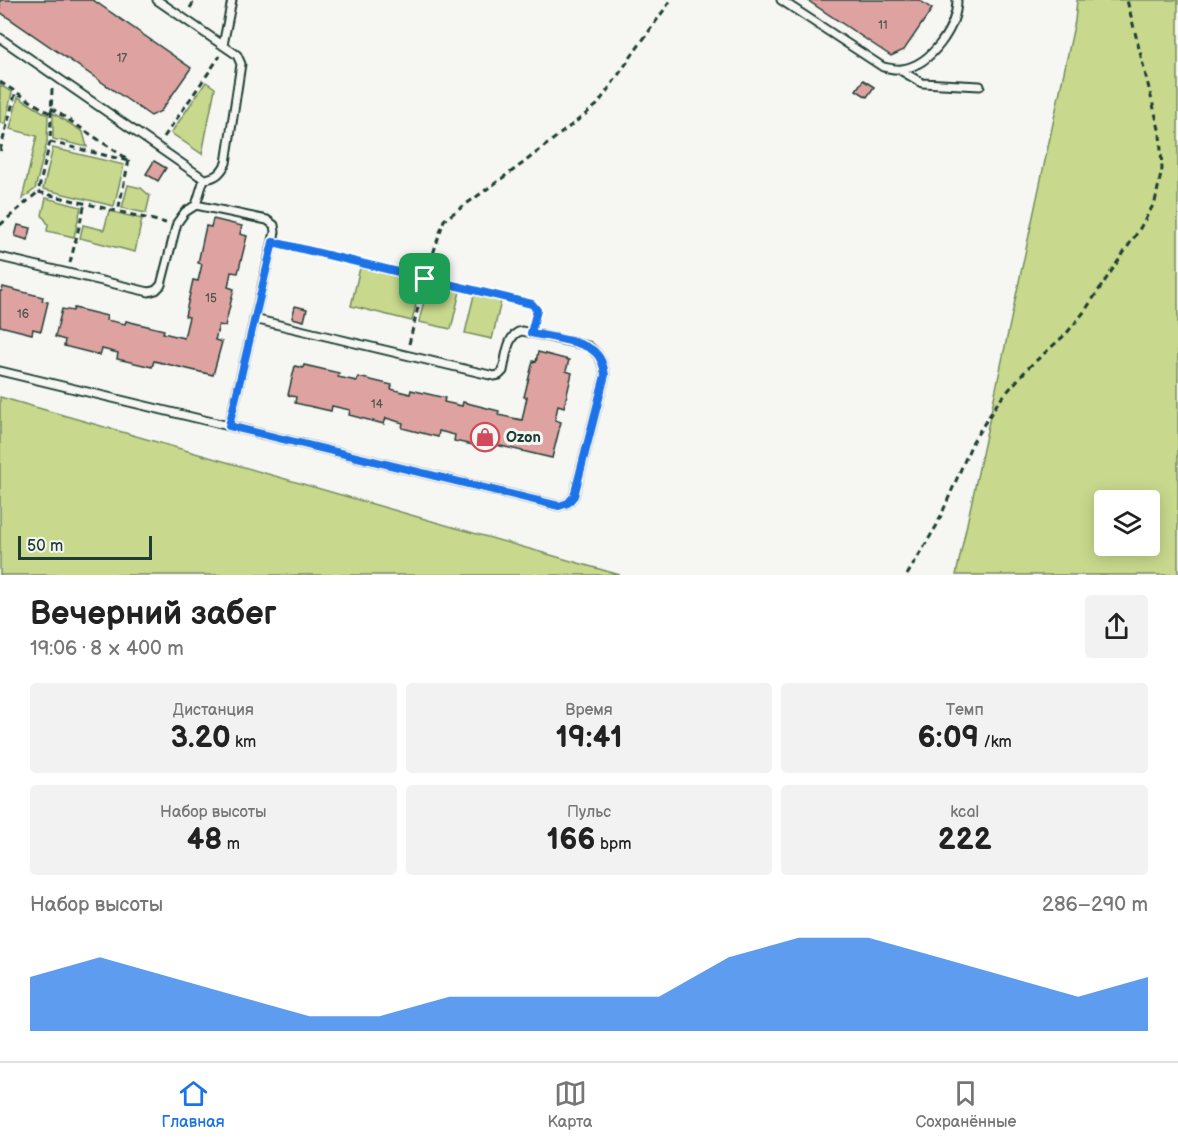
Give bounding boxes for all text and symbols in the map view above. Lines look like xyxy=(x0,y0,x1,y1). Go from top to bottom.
house number: 11 xyxy=(878,18,888,33)
house number: 17 xyxy=(117,51,127,66)
pin xyxy=(399,253,450,304)
icon: arrive xyxy=(408,262,441,295)
house number: 15 xyxy=(205,291,217,306)
house number: 16 xyxy=(17,307,29,322)
house number: 14 xyxy=(371,397,384,412)
shop icon: Ozon xyxy=(469,421,501,453)
place label: Ozon xyxy=(506,428,541,447)
map controls xyxy=(1094,490,1160,556)
button: layers xyxy=(1094,490,1160,556)
scale bar xyxy=(18,533,152,560)
text: 50 m xyxy=(27,537,63,556)
text: Вечерний забег xyxy=(30,594,277,634)
button: share xyxy=(1085,595,1148,658)
text: 19:06 · 8 × 400 m xyxy=(30,637,184,661)
text: Дистанция xyxy=(173,701,254,720)
text: Время xyxy=(565,701,613,720)
text: Темп xyxy=(946,701,984,720)
text: 3.20 xyxy=(171,720,231,756)
text: 19:41 xyxy=(555,720,623,756)
text: 6:09 xyxy=(918,720,979,756)
text: km xyxy=(231,733,256,752)
text: /km xyxy=(979,733,1012,752)
text: Набор высоты xyxy=(160,803,267,822)
text: Пульс xyxy=(567,803,611,822)
text: kcal xyxy=(950,803,979,822)
text: 48 xyxy=(187,822,222,858)
text: 166 xyxy=(547,822,596,858)
text: 222 xyxy=(938,822,992,858)
text: m xyxy=(222,835,240,854)
text: bpm xyxy=(596,835,631,854)
text: Набор высоты xyxy=(30,893,163,917)
text: 286–290 m xyxy=(1042,893,1148,917)
tab: Главная xyxy=(161,1077,225,1132)
tab: Карта xyxy=(547,1077,593,1132)
tab: Сохранённые xyxy=(915,1077,1017,1132)

